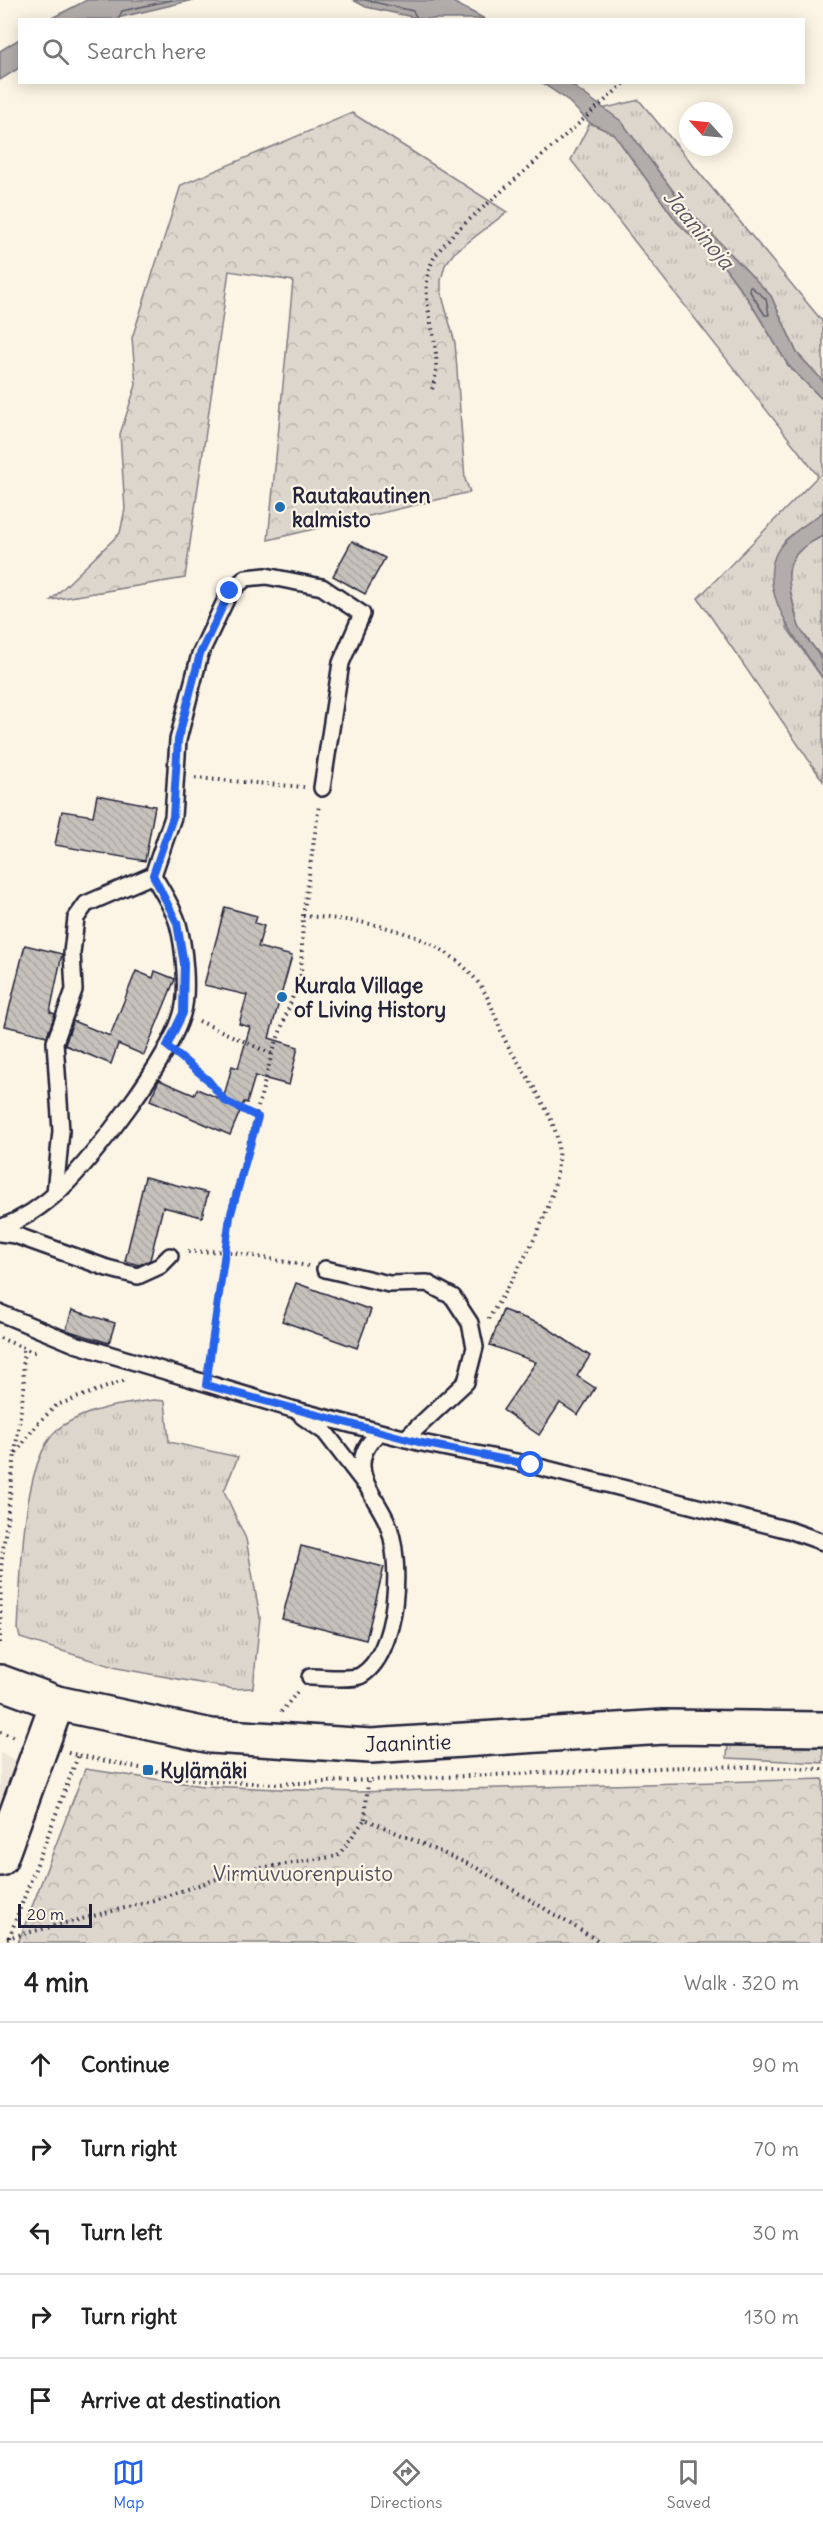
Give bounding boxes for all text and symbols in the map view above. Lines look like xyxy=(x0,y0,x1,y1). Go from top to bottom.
search box xyxy=(18,18,805,84)
icon: search xyxy=(39,35,72,68)
text: Search here xyxy=(87,37,206,65)
north arrow xyxy=(679,102,733,156)
water label: Jaaninoja xyxy=(657,183,742,276)
place label: Rautakautinen kalmisto xyxy=(292,482,431,533)
marker: Rautakautinen kalmisto xyxy=(273,500,287,514)
route end xyxy=(216,577,242,603)
place label: Kurala Village of Living History xyxy=(294,972,446,1023)
marker: Kurala Village of Living History xyxy=(275,990,289,1004)
route start xyxy=(517,1451,543,1477)
street label: Jaanintie xyxy=(364,1728,452,1758)
place label: Kylämäki xyxy=(160,1757,247,1784)
marker: Kylämäki xyxy=(141,1763,155,1777)
park label: Virmuvuorenpuisto xyxy=(213,1860,393,1887)
scale bar xyxy=(18,1901,92,1928)
text: 20 m xyxy=(27,1904,64,1924)
text: 4 min xyxy=(24,1966,89,1999)
text: Walk · 320 m xyxy=(684,1970,799,1995)
icon: ahead xyxy=(24,2048,57,2081)
text: Continue xyxy=(81,2050,170,2078)
text: 90 m xyxy=(752,2052,799,2077)
icon: right xyxy=(24,2132,57,2165)
text: Turn right xyxy=(81,2134,177,2162)
text: 70 m xyxy=(754,2136,799,2161)
icon: left xyxy=(24,2216,57,2249)
text: Turn left xyxy=(81,2218,162,2246)
text: 30 m xyxy=(752,2220,799,2245)
icon: right xyxy=(24,2300,57,2333)
text: Turn right xyxy=(81,2302,177,2330)
text: 130 m xyxy=(744,2304,799,2329)
icon: arrive xyxy=(24,2384,57,2417)
text: Arrive at destination xyxy=(81,2386,281,2414)
tab: Map xyxy=(112,2456,145,2512)
tab: Directions xyxy=(370,2456,442,2512)
tab: Saved xyxy=(667,2456,711,2512)

